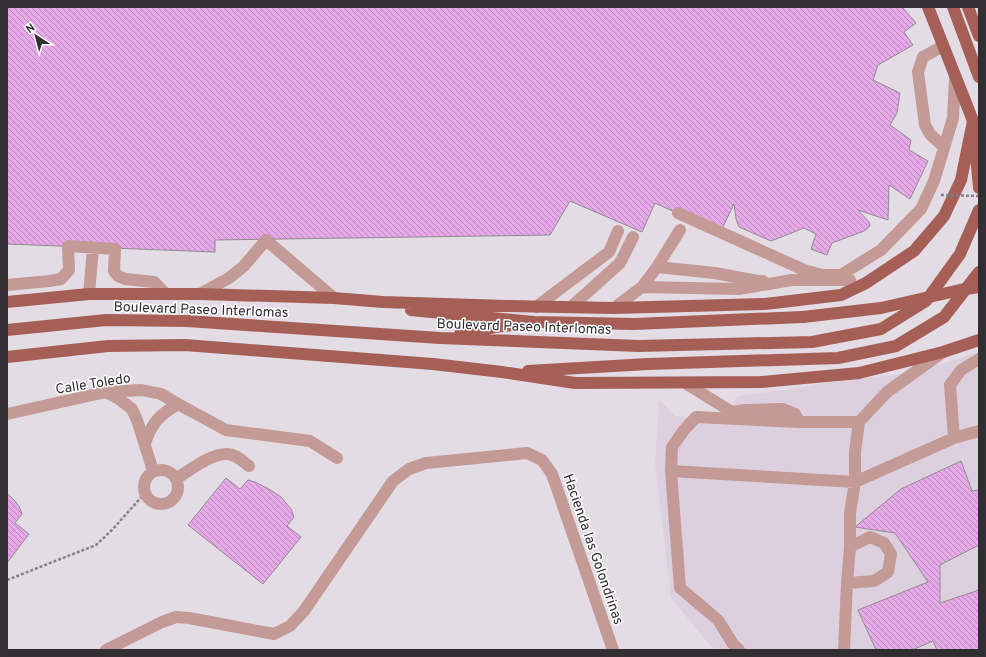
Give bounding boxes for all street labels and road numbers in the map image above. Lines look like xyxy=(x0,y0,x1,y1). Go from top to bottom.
street label: Boulevard Paseo Interlomas xyxy=(113,299,289,322)
street label: Boulevard Paseo Interlomas xyxy=(436,316,612,339)
street label: Calle Toledo xyxy=(54,370,132,399)
street label: Hacienda las Golondrinas xyxy=(559,472,626,627)

